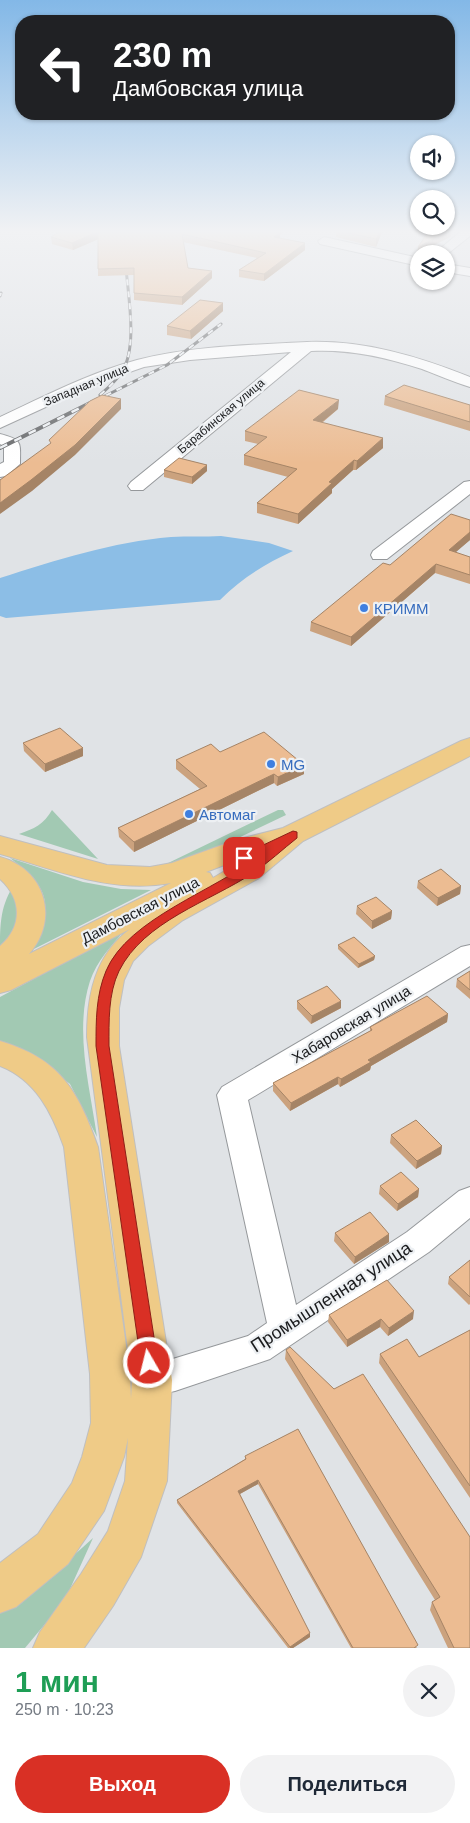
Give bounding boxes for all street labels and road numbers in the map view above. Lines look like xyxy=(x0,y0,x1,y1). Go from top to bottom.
street label: Западная улица xyxy=(42,361,131,409)
street label: Барабинская улица xyxy=(175,375,268,456)
street label: Дамбовская улица xyxy=(78,873,202,947)
street label: Хабаровская улица xyxy=(288,981,414,1066)
street label: Промышленная улица xyxy=(247,1237,416,1356)

